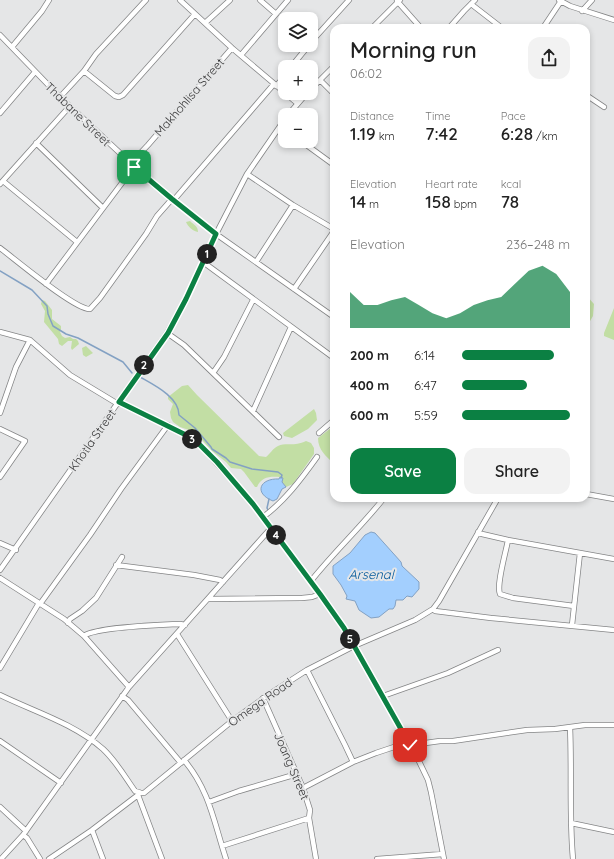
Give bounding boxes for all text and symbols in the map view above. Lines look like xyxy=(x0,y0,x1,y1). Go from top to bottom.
map controls xyxy=(278,12,318,148)
button: layers xyxy=(278,12,318,52)
text: Morning run xyxy=(350,36,477,64)
button: share xyxy=(528,37,570,79)
street label: Makhohlisa Street xyxy=(151,55,227,139)
button: + xyxy=(278,60,318,100)
text: 06:02 xyxy=(350,65,382,81)
street label: Thabane Street xyxy=(42,79,114,149)
button: − xyxy=(278,108,318,148)
text: Distance xyxy=(350,109,394,123)
text: Time xyxy=(425,109,451,123)
text: Pace xyxy=(501,109,526,123)
text: 1.19 xyxy=(350,123,376,144)
text: 7:42 xyxy=(425,123,458,144)
text: 6:28 xyxy=(501,123,533,144)
text: km xyxy=(376,129,395,143)
text: /km xyxy=(533,129,558,143)
pin xyxy=(117,150,151,184)
icon: arrive xyxy=(123,156,145,178)
text: Elevation xyxy=(350,177,396,191)
text: Heart rate xyxy=(425,177,478,191)
text: kcal xyxy=(501,177,521,191)
text: 14 xyxy=(350,191,366,212)
text: 158 xyxy=(425,191,451,212)
text: 78 xyxy=(501,191,519,212)
text: m xyxy=(366,197,379,211)
text: bpm xyxy=(451,197,477,211)
text: Elevation xyxy=(350,236,405,252)
text: 236–248 m xyxy=(506,236,570,252)
pin: 1 xyxy=(197,244,217,264)
text: 1 xyxy=(205,247,209,261)
text: 200 m xyxy=(350,347,389,363)
text: 6:14 xyxy=(414,347,435,363)
pin: 2 xyxy=(134,355,154,375)
text: 2 xyxy=(141,358,147,372)
text: 400 m xyxy=(350,377,389,393)
text: 6:47 xyxy=(414,377,437,393)
street label: Khotla Street xyxy=(65,406,119,474)
text: 600 m xyxy=(350,407,389,423)
text: 5:59 xyxy=(414,407,438,423)
pin: 3 xyxy=(182,429,202,449)
text: 3 xyxy=(189,432,195,446)
button: Save xyxy=(350,448,456,494)
button: Share xyxy=(464,448,570,494)
pin: 4 xyxy=(266,525,286,545)
text: 4 xyxy=(273,528,279,542)
water label: Arsenal xyxy=(348,566,396,582)
pin: 5 xyxy=(340,629,360,649)
text: 5 xyxy=(347,632,353,646)
street label: Omega Road xyxy=(225,674,295,730)
pin xyxy=(393,728,427,762)
street label: Joang Street xyxy=(271,730,313,802)
icon: check xyxy=(399,734,421,756)

